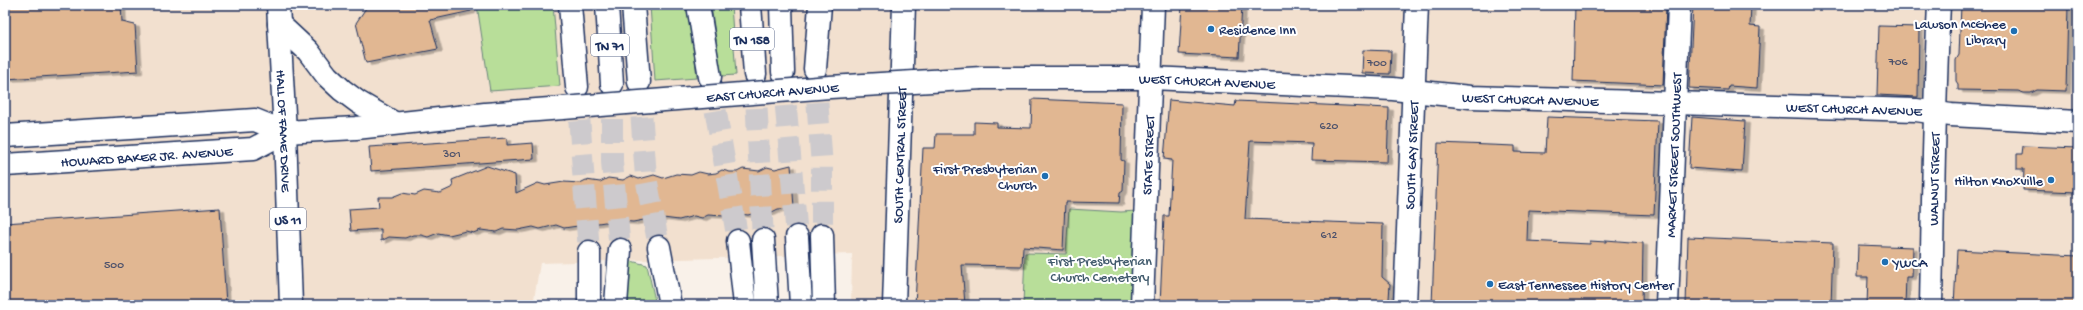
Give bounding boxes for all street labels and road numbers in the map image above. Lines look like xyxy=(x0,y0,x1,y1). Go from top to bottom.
road number: TN 158 xyxy=(730,28,774,50)
road number: TN 71 xyxy=(591,34,629,56)
street label: HALL OF FAME DRIVE xyxy=(271,69,293,194)
street label: WEST CHURCH AVENUE xyxy=(1139,72,1277,95)
street label: MARKET STREET SOUTHWEST xyxy=(1664,72,1687,238)
street label: EAST CHURCH AVENUE xyxy=(706,80,841,108)
street label: SOUTH CENTRAL STREET xyxy=(891,86,912,224)
street label: WEST CHURCH AVENUE xyxy=(1461,90,1600,112)
street label: SOUTH GAY STREET xyxy=(1403,100,1424,210)
street label: WEST CHURCH AVENUE xyxy=(1786,100,1924,122)
street label: STATE STREET xyxy=(1140,114,1160,195)
street label: WALNUT STREET xyxy=(1926,132,1945,226)
street label: HOWARD BAKER JR. AVENUE xyxy=(60,144,235,172)
road number: US 11 xyxy=(270,208,306,230)

